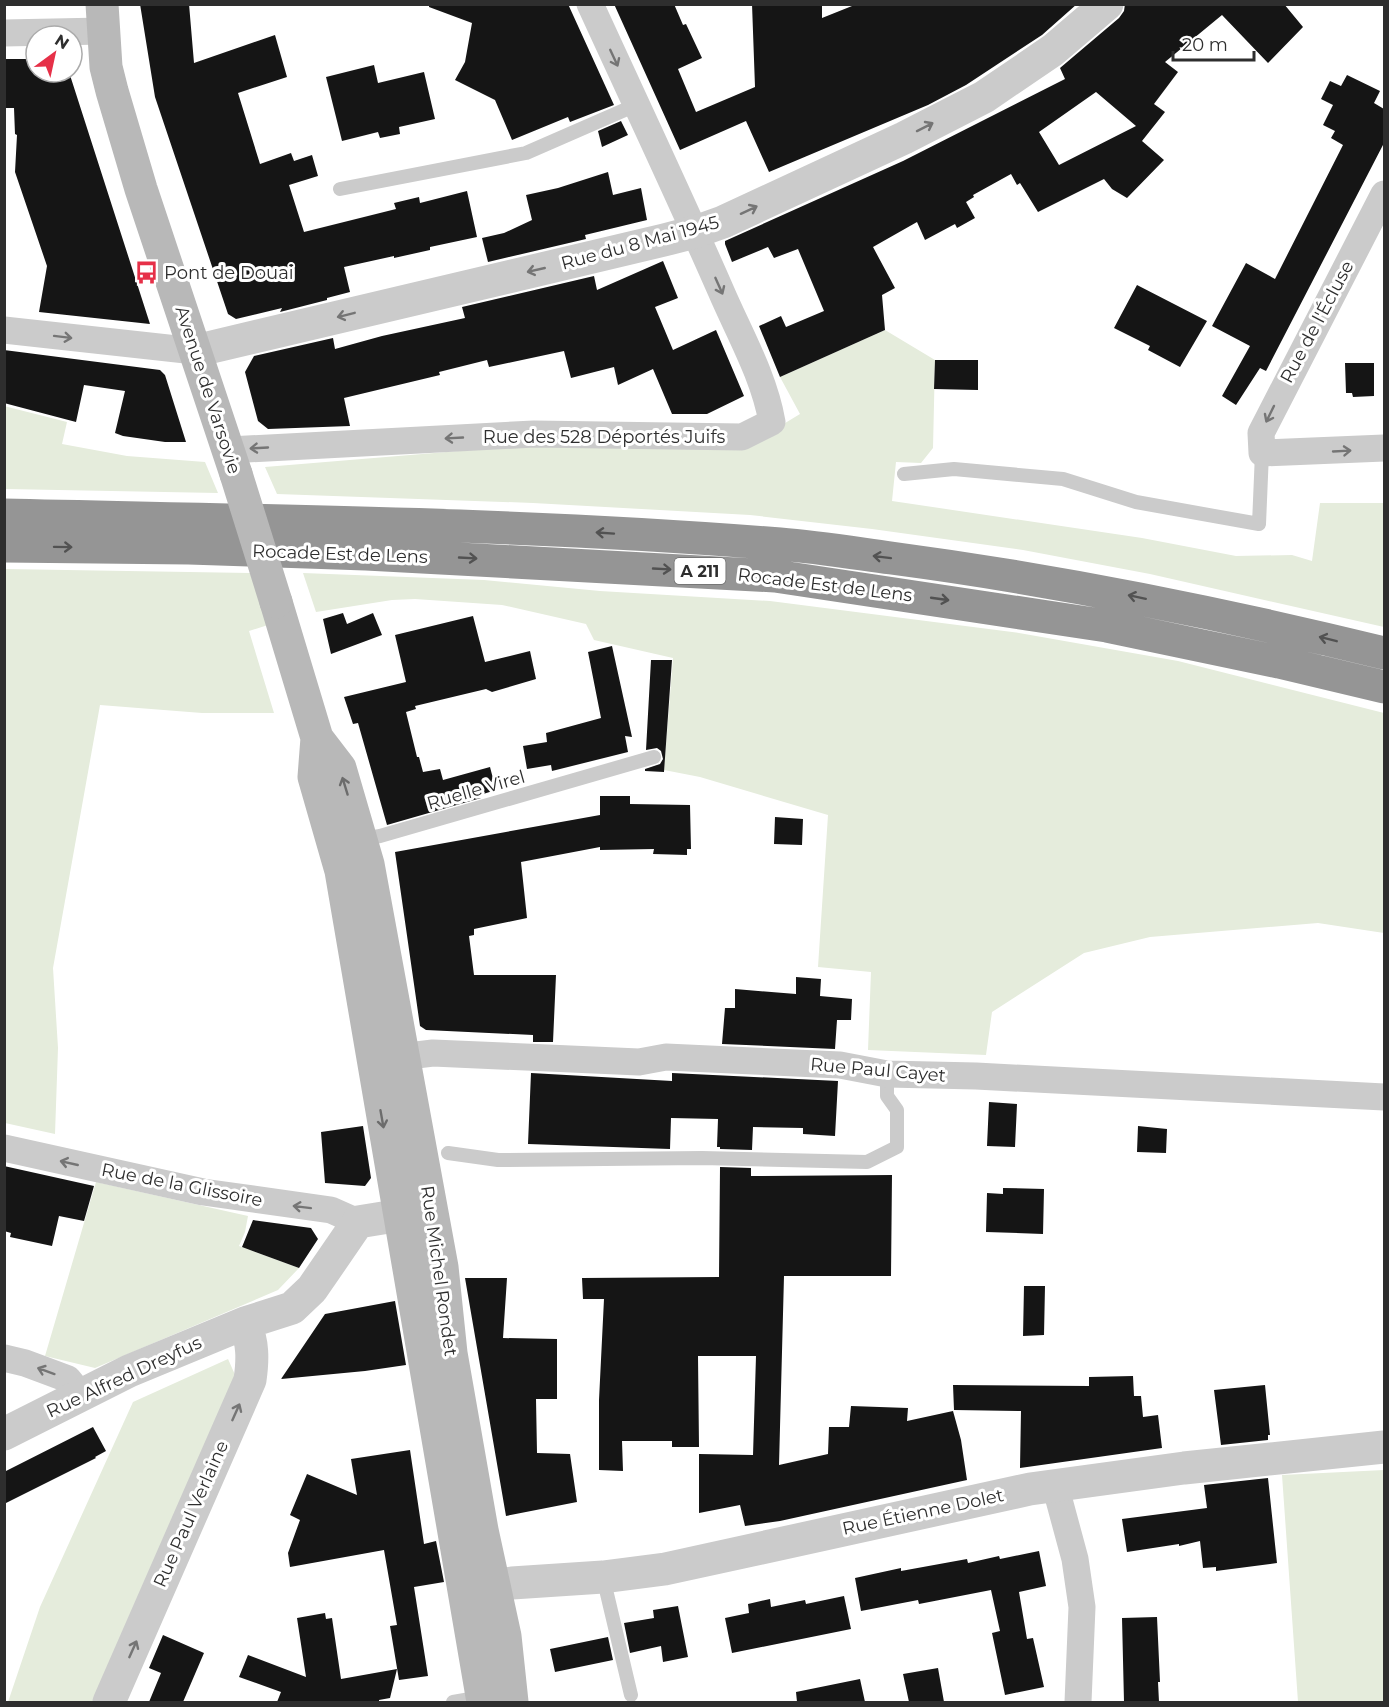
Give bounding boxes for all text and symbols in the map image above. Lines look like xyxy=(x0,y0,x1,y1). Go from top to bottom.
north arrow xyxy=(24,24,84,84)
scale bar xyxy=(1173,24,1254,62)
text: N xyxy=(51,30,72,53)
text: 20 m xyxy=(1182,34,1228,56)
one-way arrow xyxy=(609,48,621,66)
one-way arrow xyxy=(916,121,934,132)
one-way arrow xyxy=(739,203,757,215)
street label: Rue du 8 Mai 1945 xyxy=(559,211,721,275)
street label: Rue de l'Écluse xyxy=(1275,257,1359,387)
bus stop icon: Pont de Douai xyxy=(133,260,159,286)
place label: Pont de Douai xyxy=(164,262,294,284)
one-way arrow xyxy=(527,264,546,276)
one-way arrow xyxy=(714,276,725,295)
street label: Avenue de Varsovie xyxy=(170,303,246,477)
one-way arrow xyxy=(337,309,356,321)
one-way arrow xyxy=(52,331,72,342)
one-way arrow xyxy=(1263,404,1275,422)
street label: Rue des 528 Déportés Juifs xyxy=(483,426,726,448)
one-way arrow xyxy=(445,432,465,443)
one-way arrow xyxy=(250,443,270,454)
one-way arrow xyxy=(1331,445,1351,456)
one-way arrow xyxy=(595,527,615,538)
street label: Rocade Est de Lens xyxy=(252,540,428,568)
one-way arrow xyxy=(52,541,72,552)
one-way arrow xyxy=(873,551,893,562)
one-way arrow xyxy=(457,553,477,564)
road number: A 211 xyxy=(674,558,726,584)
street label: Rocade Est de Lens xyxy=(736,563,914,607)
one-way arrow xyxy=(652,564,672,575)
one-way arrow xyxy=(1128,591,1147,603)
one-way arrow xyxy=(929,594,949,605)
one-way arrow xyxy=(1318,633,1337,645)
street label: Ruelle Virel xyxy=(424,765,528,815)
one-way arrow xyxy=(339,777,350,796)
street label: Rue Paul Cayet xyxy=(809,1053,947,1087)
one-way arrow xyxy=(377,1109,388,1128)
one-way arrow xyxy=(60,1156,79,1168)
street label: Rue de la Glissoire xyxy=(99,1159,265,1211)
street label: Rue Michel Rondet xyxy=(416,1184,462,1358)
one-way arrow xyxy=(293,1201,312,1212)
street label: Rue Alfred Dreyfus xyxy=(43,1331,205,1423)
one-way arrow xyxy=(38,1365,56,1376)
one-way arrow xyxy=(231,1404,242,1422)
street label: Rue Paul Verlaine xyxy=(149,1437,233,1591)
street label: Rue Étienne Dolet xyxy=(840,1484,1006,1540)
one-way arrow xyxy=(128,1640,139,1658)

